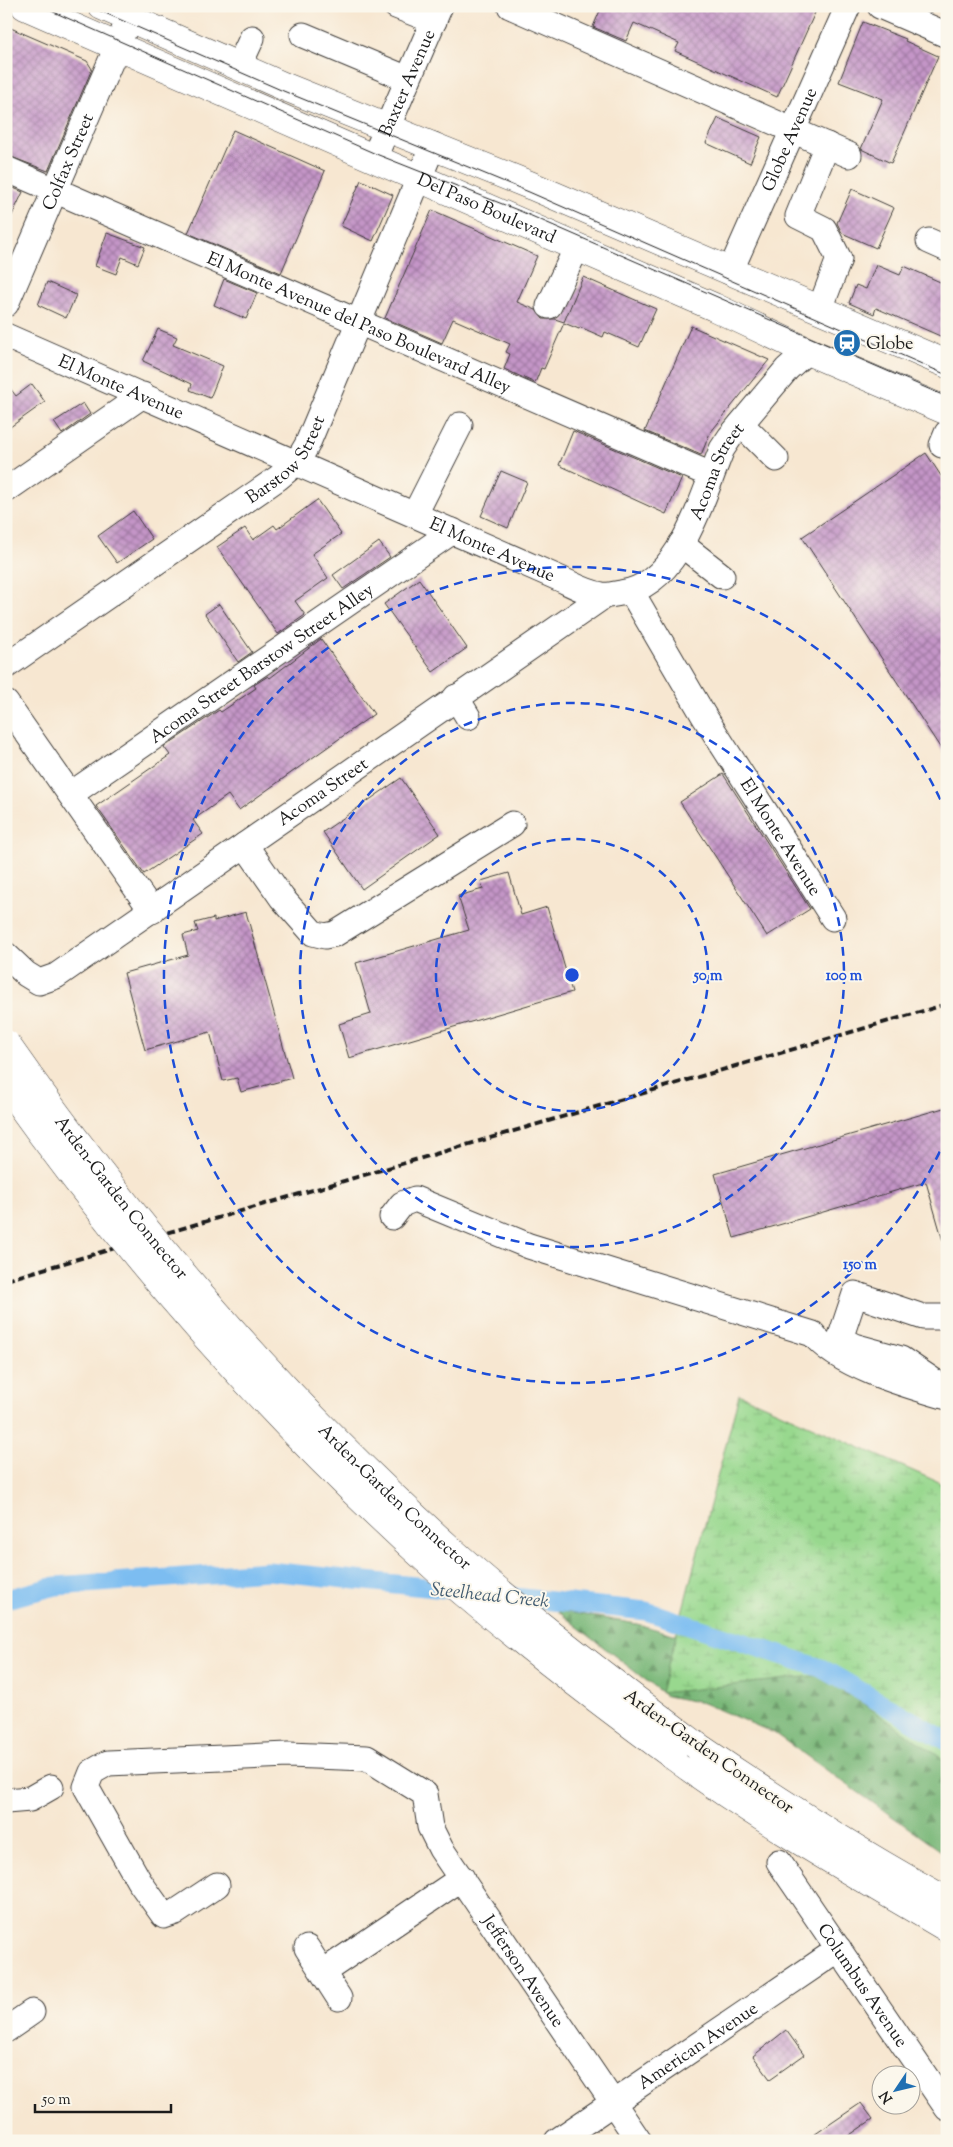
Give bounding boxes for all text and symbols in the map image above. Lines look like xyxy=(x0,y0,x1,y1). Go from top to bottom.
street label: Baxter Avenue xyxy=(374,26,443,141)
street label: Globe Avenue xyxy=(756,84,825,197)
street label: Colfax Street xyxy=(37,110,102,215)
street label: Del Paso Boulevard xyxy=(412,168,560,251)
street label: El Monte Avenue del Paso Boulevard Alley xyxy=(202,247,515,402)
station icon: Globe xyxy=(832,328,862,358)
place label: Globe xyxy=(866,332,913,358)
street label: El Monte Avenue xyxy=(54,349,188,427)
street label: Barstow Street xyxy=(241,412,333,511)
street label: Acoma Street xyxy=(684,418,752,525)
street label: El Monte Avenue xyxy=(425,512,559,590)
street label: Acoma Street Barstow Street Alley xyxy=(145,578,380,751)
street label: Acoma Street xyxy=(273,752,374,834)
street label: El Monte Avenue xyxy=(732,774,827,902)
centre of rings xyxy=(563,966,581,984)
text: 50 m xyxy=(693,966,723,987)
text: 100 m xyxy=(826,966,863,987)
street label: Arden-Garden Connector xyxy=(47,1111,193,1286)
text: 150 m xyxy=(843,1255,877,1276)
street label: Arden-Garden Connector xyxy=(311,1419,476,1577)
water label: Steelhead Creek xyxy=(429,1577,551,1616)
street label: Arden-Garden Connector xyxy=(617,1684,798,1821)
street label: Jefferson Avenue xyxy=(474,1910,570,2034)
street label: Columbus Avenue xyxy=(810,1919,913,2053)
street label: American Avenue xyxy=(633,1997,764,2097)
north arrow xyxy=(870,2064,920,2114)
scale bar xyxy=(35,2082,171,2114)
text: N xyxy=(876,2086,898,2107)
text: 50 m xyxy=(41,2090,71,2111)

